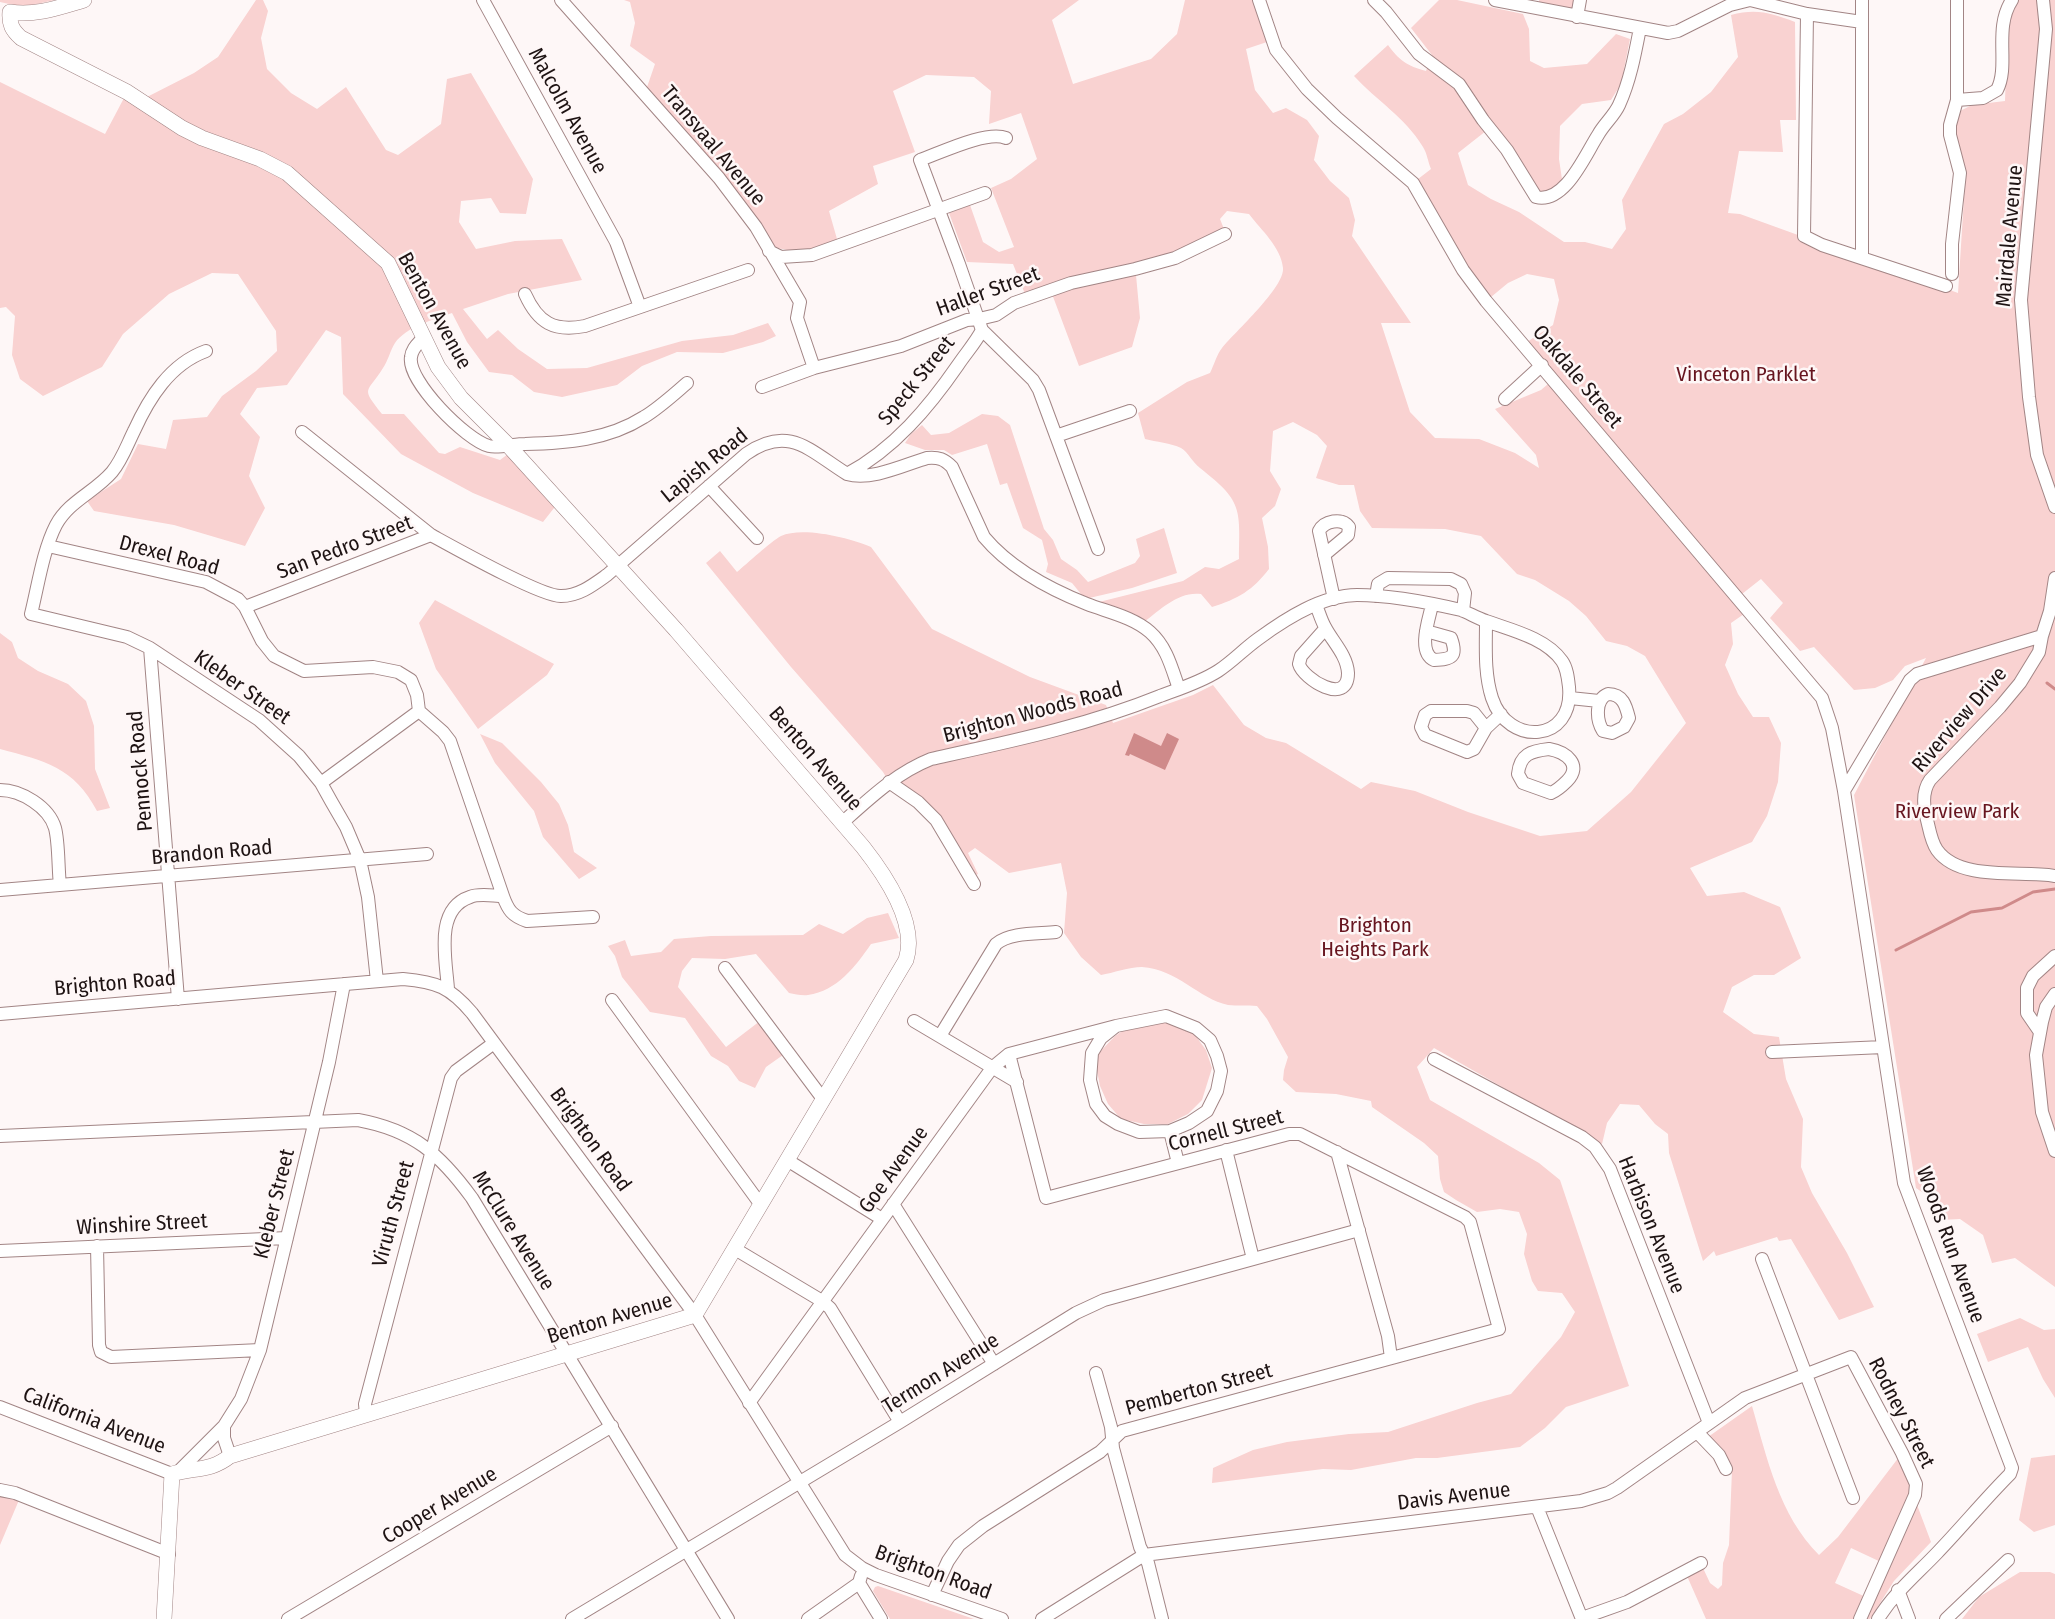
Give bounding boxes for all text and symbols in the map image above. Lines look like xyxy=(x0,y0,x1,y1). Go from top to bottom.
street label: Malcolm Avenue xyxy=(522,44,612,178)
street label: Transvaal Avenue xyxy=(656,81,770,211)
street label: Mairdale Avenue xyxy=(1991,164,2029,308)
street label: Benton Avenue xyxy=(392,248,476,374)
street label: Haller Street xyxy=(933,262,1043,322)
street label: Oakdale Street xyxy=(1527,320,1627,434)
street label: Speck Street xyxy=(873,331,961,431)
park label: Vinceton Parklet xyxy=(1676,362,1816,388)
street label: Lapish Road xyxy=(656,423,754,509)
street label: San Pedro Street xyxy=(274,511,416,585)
street label: Drexel Road xyxy=(116,531,222,581)
street label: Kleber Street xyxy=(189,645,295,731)
street label: Riverview Drive xyxy=(1907,662,2013,778)
street label: Brighton Woods Road xyxy=(940,677,1126,749)
street label: Benton Avenue xyxy=(763,702,867,816)
street label: Pennock Road xyxy=(123,710,159,832)
park label: Riverview Park xyxy=(1895,799,2019,825)
street label: Brandon Road xyxy=(150,835,274,871)
park label: Brighton Heights Park xyxy=(1321,913,1429,963)
street label: Brighton Road xyxy=(53,966,177,1002)
street label: Brighton Road xyxy=(544,1083,636,1197)
street label: Cornell Street xyxy=(1166,1105,1286,1157)
street label: Goe Avenue xyxy=(854,1122,934,1218)
street label: Kleber Street xyxy=(249,1146,301,1262)
street label: Harbison Avenue xyxy=(1612,1153,1690,1297)
street label: Viruth Street xyxy=(368,1158,420,1270)
street label: Woods Run Avenue xyxy=(1910,1163,1990,1327)
street label: McClure Avenue xyxy=(466,1167,560,1295)
street label: Winshire Street xyxy=(76,1209,208,1241)
street label: Benton Avenue xyxy=(544,1288,676,1350)
street label: Termon Avenue xyxy=(878,1328,1004,1420)
street label: Rodney Street xyxy=(1862,1353,1940,1473)
street label: Pemberton Street xyxy=(1123,1358,1275,1422)
street label: California Avenue xyxy=(19,1382,169,1460)
street label: Cooper Avenue xyxy=(378,1462,502,1550)
street label: Davis Avenue xyxy=(1396,1478,1512,1516)
street label: Brighton Road xyxy=(871,1540,995,1606)

